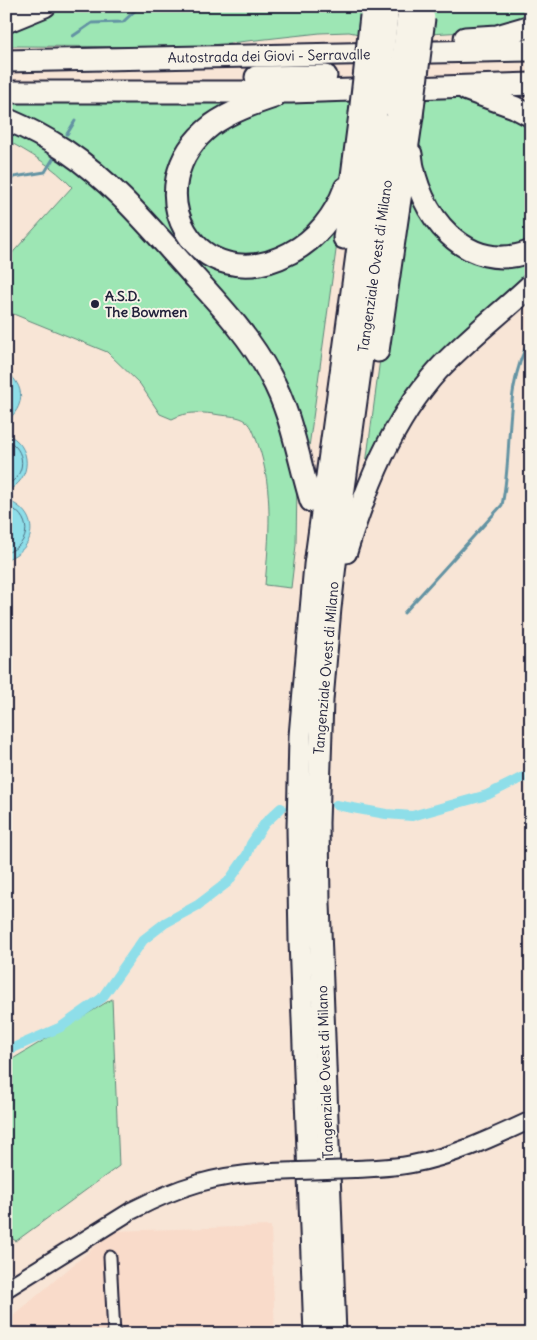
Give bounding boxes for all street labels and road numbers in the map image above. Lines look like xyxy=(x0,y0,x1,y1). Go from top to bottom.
street label: Autostrada dei Giovi - Serravalle xyxy=(167,45,371,67)
street label: Tangenziale Ovest di Milano xyxy=(354,179,396,353)
street label: Tangenziale Ovest di Milano xyxy=(309,581,343,755)
street label: Tangenziale Ovest di Milano xyxy=(313,985,337,1159)

